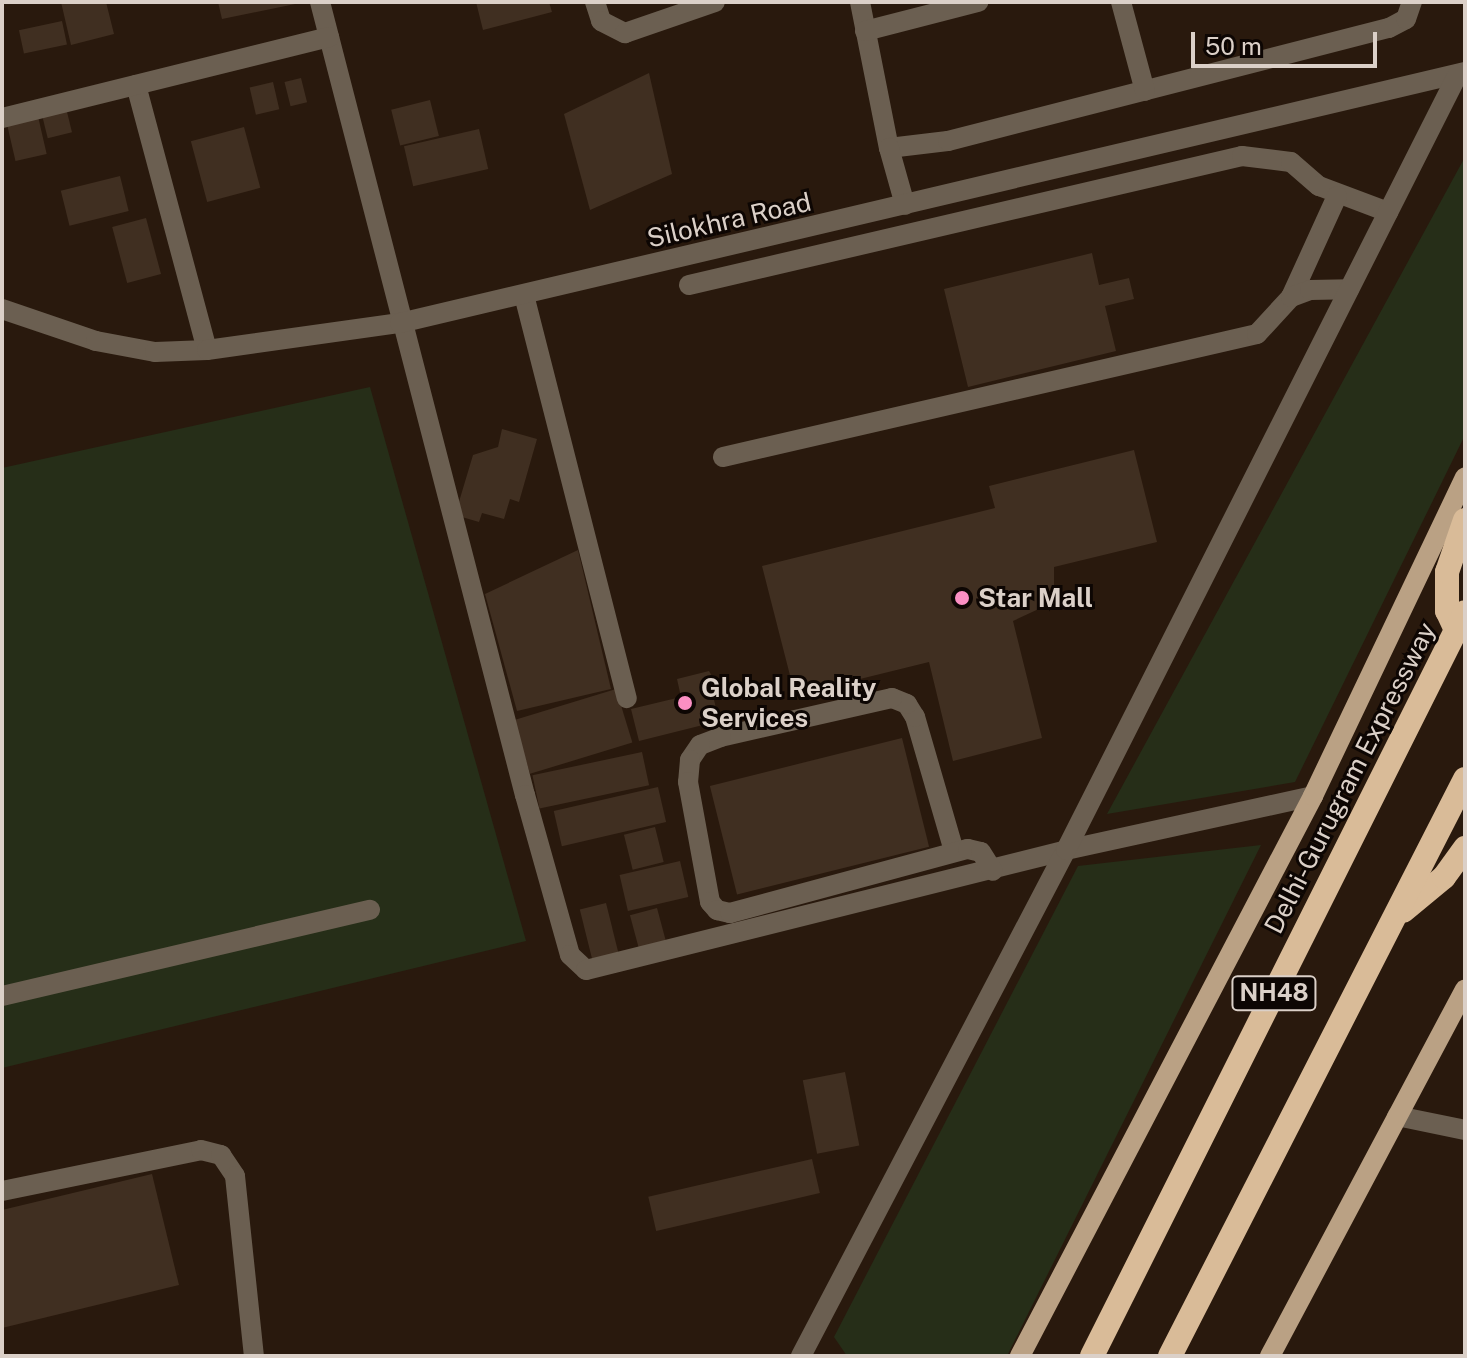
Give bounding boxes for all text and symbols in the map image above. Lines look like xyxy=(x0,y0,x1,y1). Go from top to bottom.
scale bar xyxy=(1195,16,1381,66)
text: 50 m xyxy=(1205,32,1262,60)
street label: Silokhra Road xyxy=(644,186,814,254)
place label: Star Mall xyxy=(978,582,1093,614)
marker: Star Mall xyxy=(953,589,971,607)
street label: Delhi-Gurugram Expressway xyxy=(1258,617,1442,939)
place label: Global Reality Services xyxy=(701,672,876,734)
marker: Global Reality Services xyxy=(676,694,694,712)
road number: NH48 xyxy=(1230,973,1318,1013)

